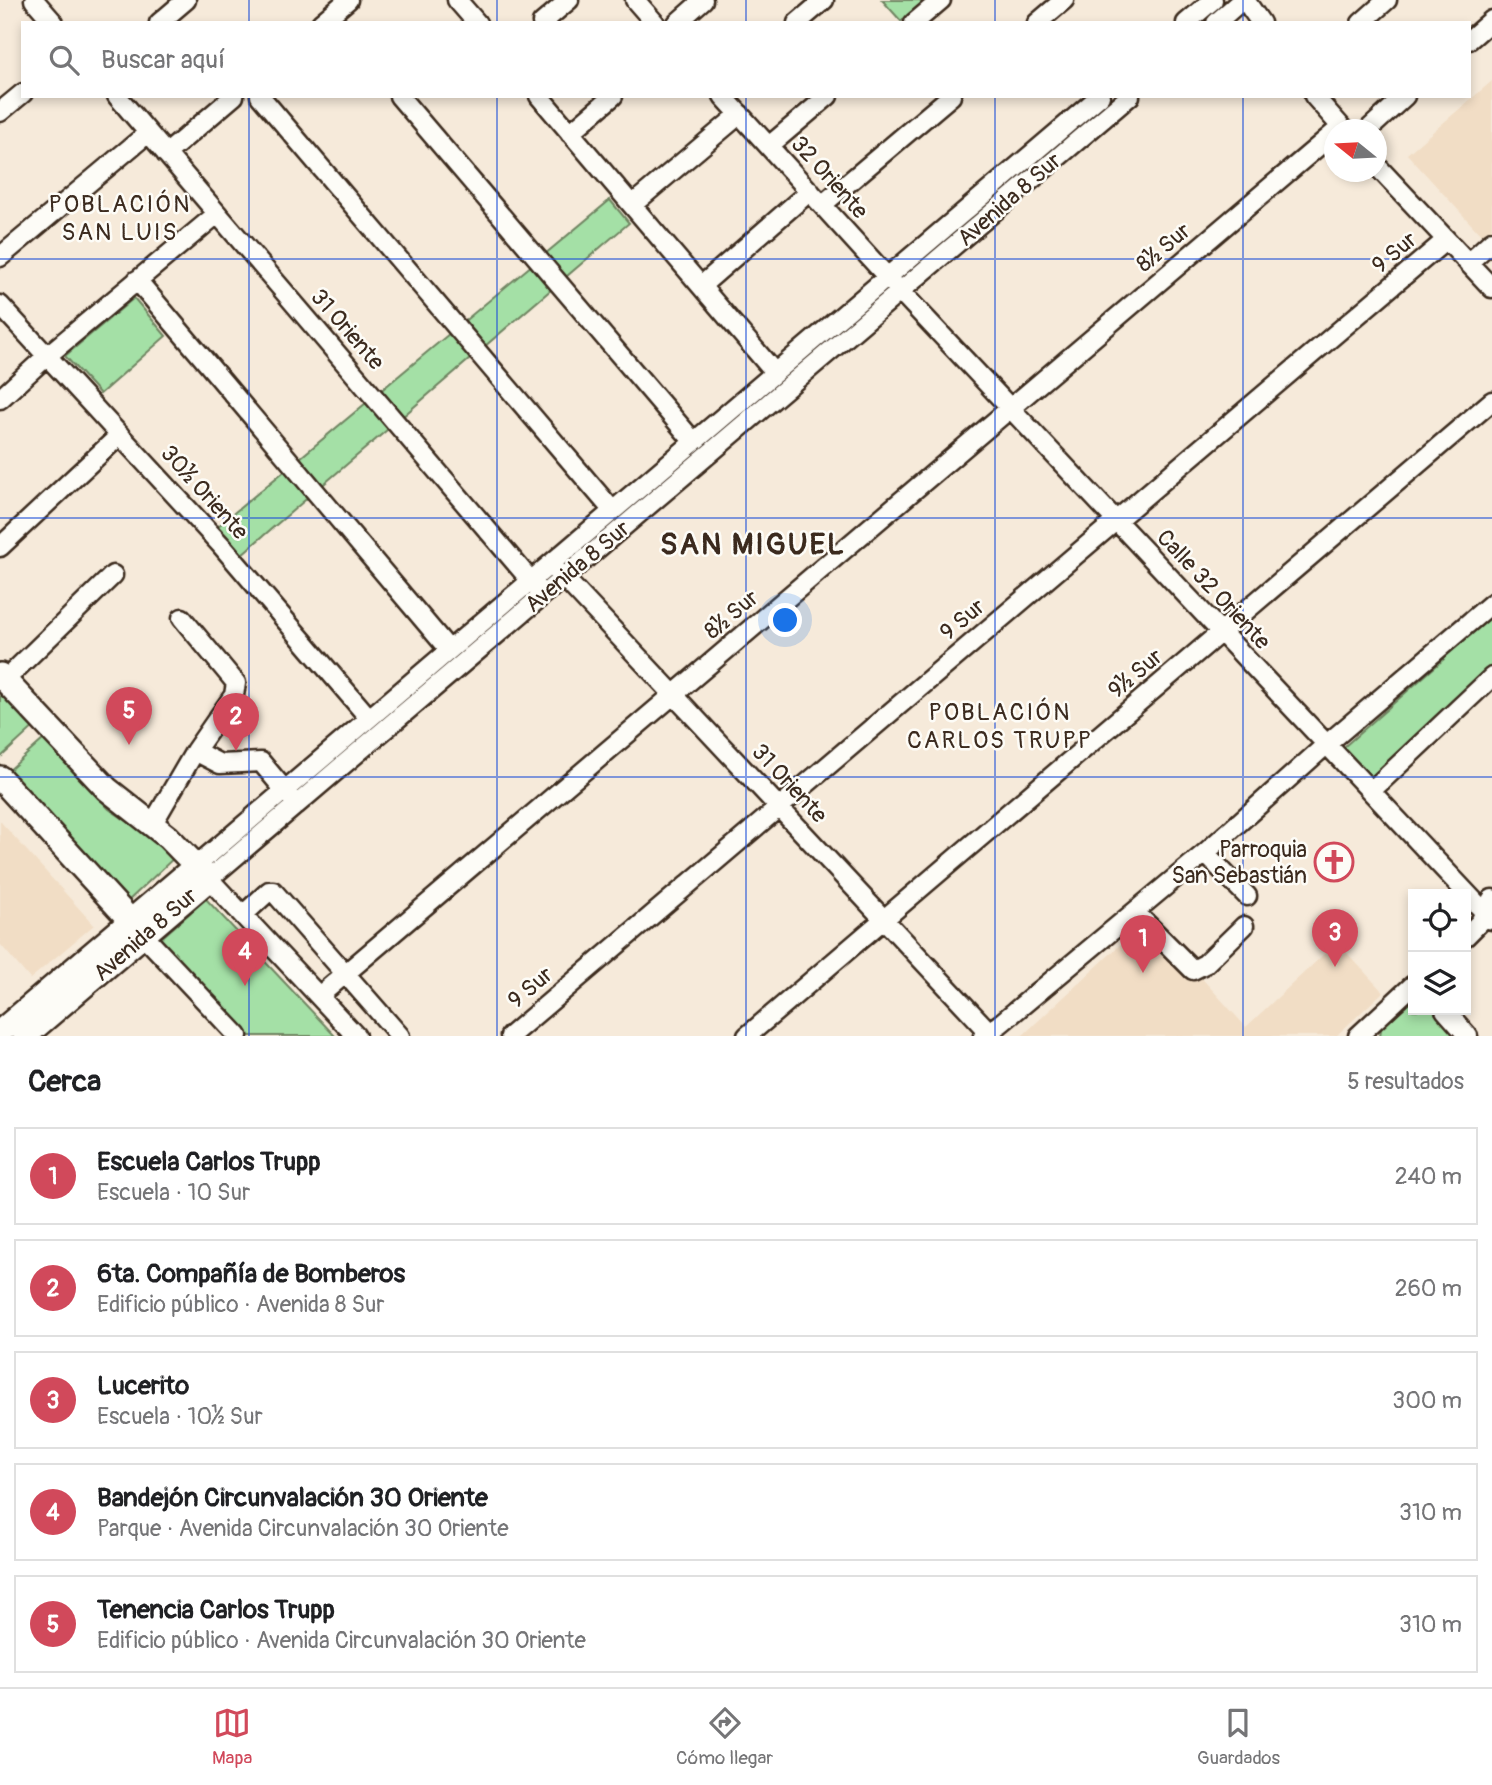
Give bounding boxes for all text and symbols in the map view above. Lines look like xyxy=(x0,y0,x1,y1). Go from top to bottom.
search box xyxy=(21,21,1471,98)
icon: search xyxy=(45,41,83,79)
text: Buscar aquí xyxy=(101,44,225,76)
north arrow xyxy=(1324,119,1387,182)
street label: 32 Oriente xyxy=(785,130,875,225)
street label: Avenida 8 Sur xyxy=(951,146,1067,253)
district label: POBLACIÓN SAN LUIS xyxy=(48,189,192,247)
street label: 8½ Sur xyxy=(1130,216,1196,278)
street label: 9 Sur xyxy=(1366,225,1423,280)
street label: 31 Oriente xyxy=(305,283,391,376)
street label: 30½ Oriente xyxy=(155,439,255,546)
street label: Avenida 8 Sur xyxy=(519,514,636,619)
street label: Calle 32 Oriente xyxy=(1151,523,1277,656)
district label: SAN MIGUEL xyxy=(660,526,846,563)
street label: 8½ Sur xyxy=(698,583,764,645)
street label: 9 Sur xyxy=(934,592,991,647)
your location xyxy=(768,603,802,637)
street label: 9½ Sur xyxy=(1102,642,1169,705)
pin: 5 xyxy=(106,687,152,745)
pin: 2 xyxy=(213,693,259,751)
district label: POBLACIÓN CARLOS TRUPP xyxy=(907,697,1093,755)
street label: 31 Oriente xyxy=(746,738,834,830)
place label: Parroquia San Sebastián xyxy=(1171,835,1307,890)
church icon: Parroquia San Sebastián xyxy=(1313,841,1355,883)
street label: Avenida 8 Sur xyxy=(87,881,203,988)
map controls xyxy=(1408,889,1471,1015)
button: locate xyxy=(1408,889,1471,952)
pin: 3 xyxy=(1312,909,1358,967)
pin: 1 xyxy=(1120,915,1166,973)
pin: 4 xyxy=(222,928,268,986)
button: layers xyxy=(1408,952,1471,1015)
street label: 9 Sur xyxy=(502,960,559,1015)
text: Cerca xyxy=(28,1063,101,1100)
text: 5 resultados xyxy=(1347,1067,1464,1096)
text: Escuela Carlos Trupp xyxy=(97,1146,321,1178)
text: 1 xyxy=(49,1162,58,1191)
text: 240 m xyxy=(1395,1162,1462,1191)
text: Escuela · 10 Sur xyxy=(97,1178,250,1207)
text: 6ta. Compañía de Bomberos xyxy=(97,1258,405,1290)
text: 2 xyxy=(47,1274,59,1303)
text: 260 m xyxy=(1395,1274,1462,1303)
text: Edificio público · Avenida 8 Sur xyxy=(97,1290,385,1319)
text: Lucerito xyxy=(97,1370,189,1402)
text: 3 xyxy=(47,1386,59,1415)
text: 300 m xyxy=(1392,1386,1462,1415)
text: Escuela · 10½ Sur xyxy=(97,1402,263,1431)
text: Bandejón Circunvalación 30 Oriente xyxy=(97,1482,488,1514)
text: 4 xyxy=(46,1498,60,1527)
text: 310 m xyxy=(1399,1498,1462,1527)
text: Parque · Avenida Circunvalación 30 Oriente xyxy=(97,1514,509,1543)
text: Tenencia Carlos Trupp xyxy=(97,1594,335,1626)
text: 5 xyxy=(47,1610,59,1639)
text: 310 m xyxy=(1399,1610,1462,1639)
text: Edificio público · Avenida Circunvalación 30 Oriente xyxy=(97,1626,586,1655)
tab: Mapa xyxy=(212,1704,252,1770)
tab: Cómo llegar xyxy=(676,1704,773,1770)
tab: Guardados xyxy=(1197,1704,1280,1770)

